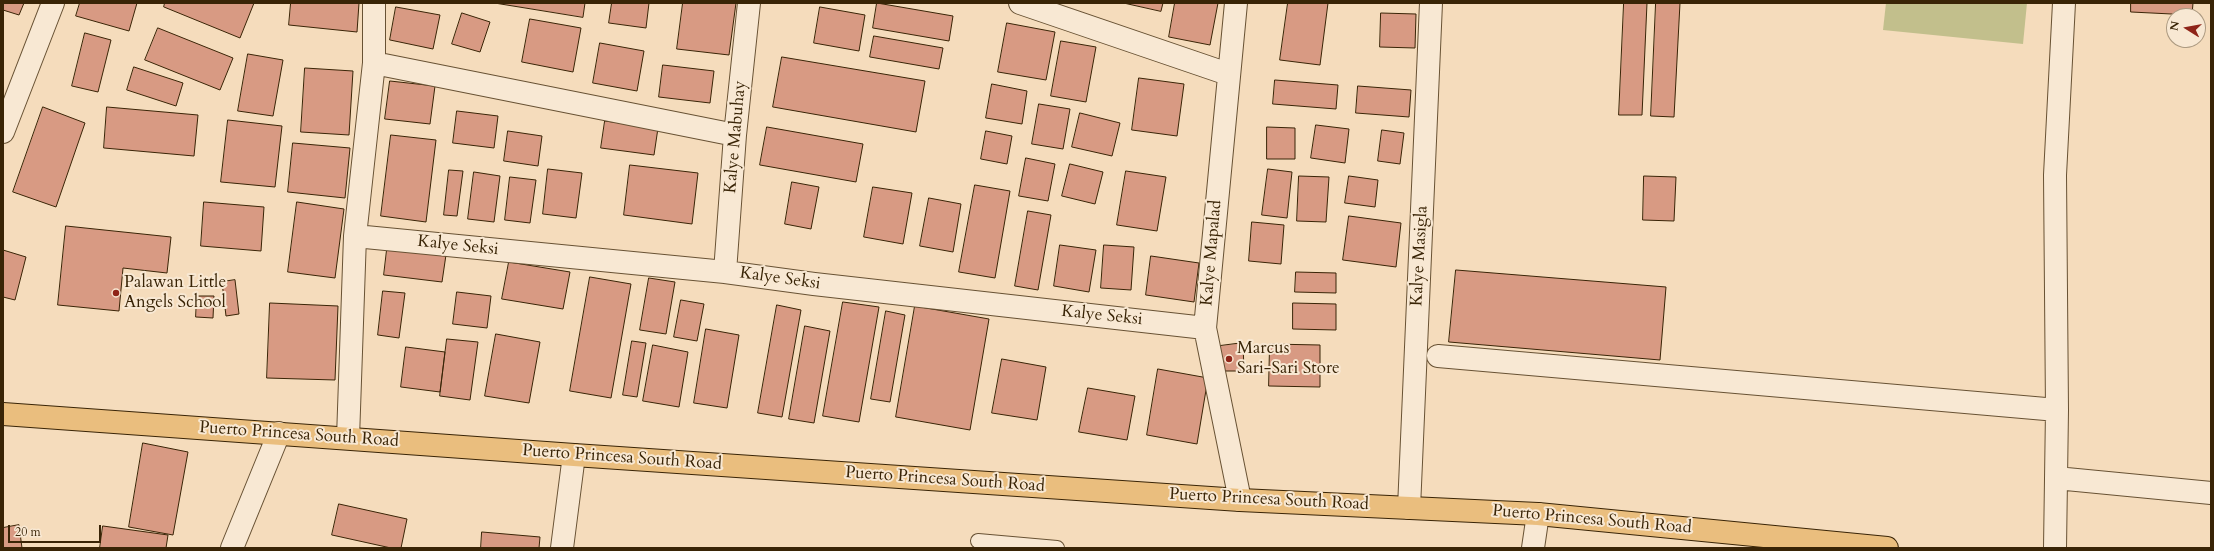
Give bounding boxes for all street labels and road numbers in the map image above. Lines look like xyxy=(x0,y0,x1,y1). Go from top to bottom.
street label: Kalye Mabuhay xyxy=(721,80,751,194)
street label: Kalye Mapalad xyxy=(1197,199,1227,307)
street label: Kalye Masigla xyxy=(1407,205,1433,307)
street label: Kalye Seksi xyxy=(416,232,500,260)
street label: Kalye Seksi xyxy=(738,263,822,295)
street label: Kalye Seksi xyxy=(1060,302,1144,330)
street label: Puerto Princesa South Road xyxy=(199,418,399,452)
street label: Puerto Princesa South Road xyxy=(522,441,722,475)
street label: Puerto Princesa South Road xyxy=(845,463,1045,497)
street label: Puerto Princesa South Road xyxy=(1169,485,1369,515)
street label: Puerto Princesa South Road xyxy=(1492,501,1692,539)

